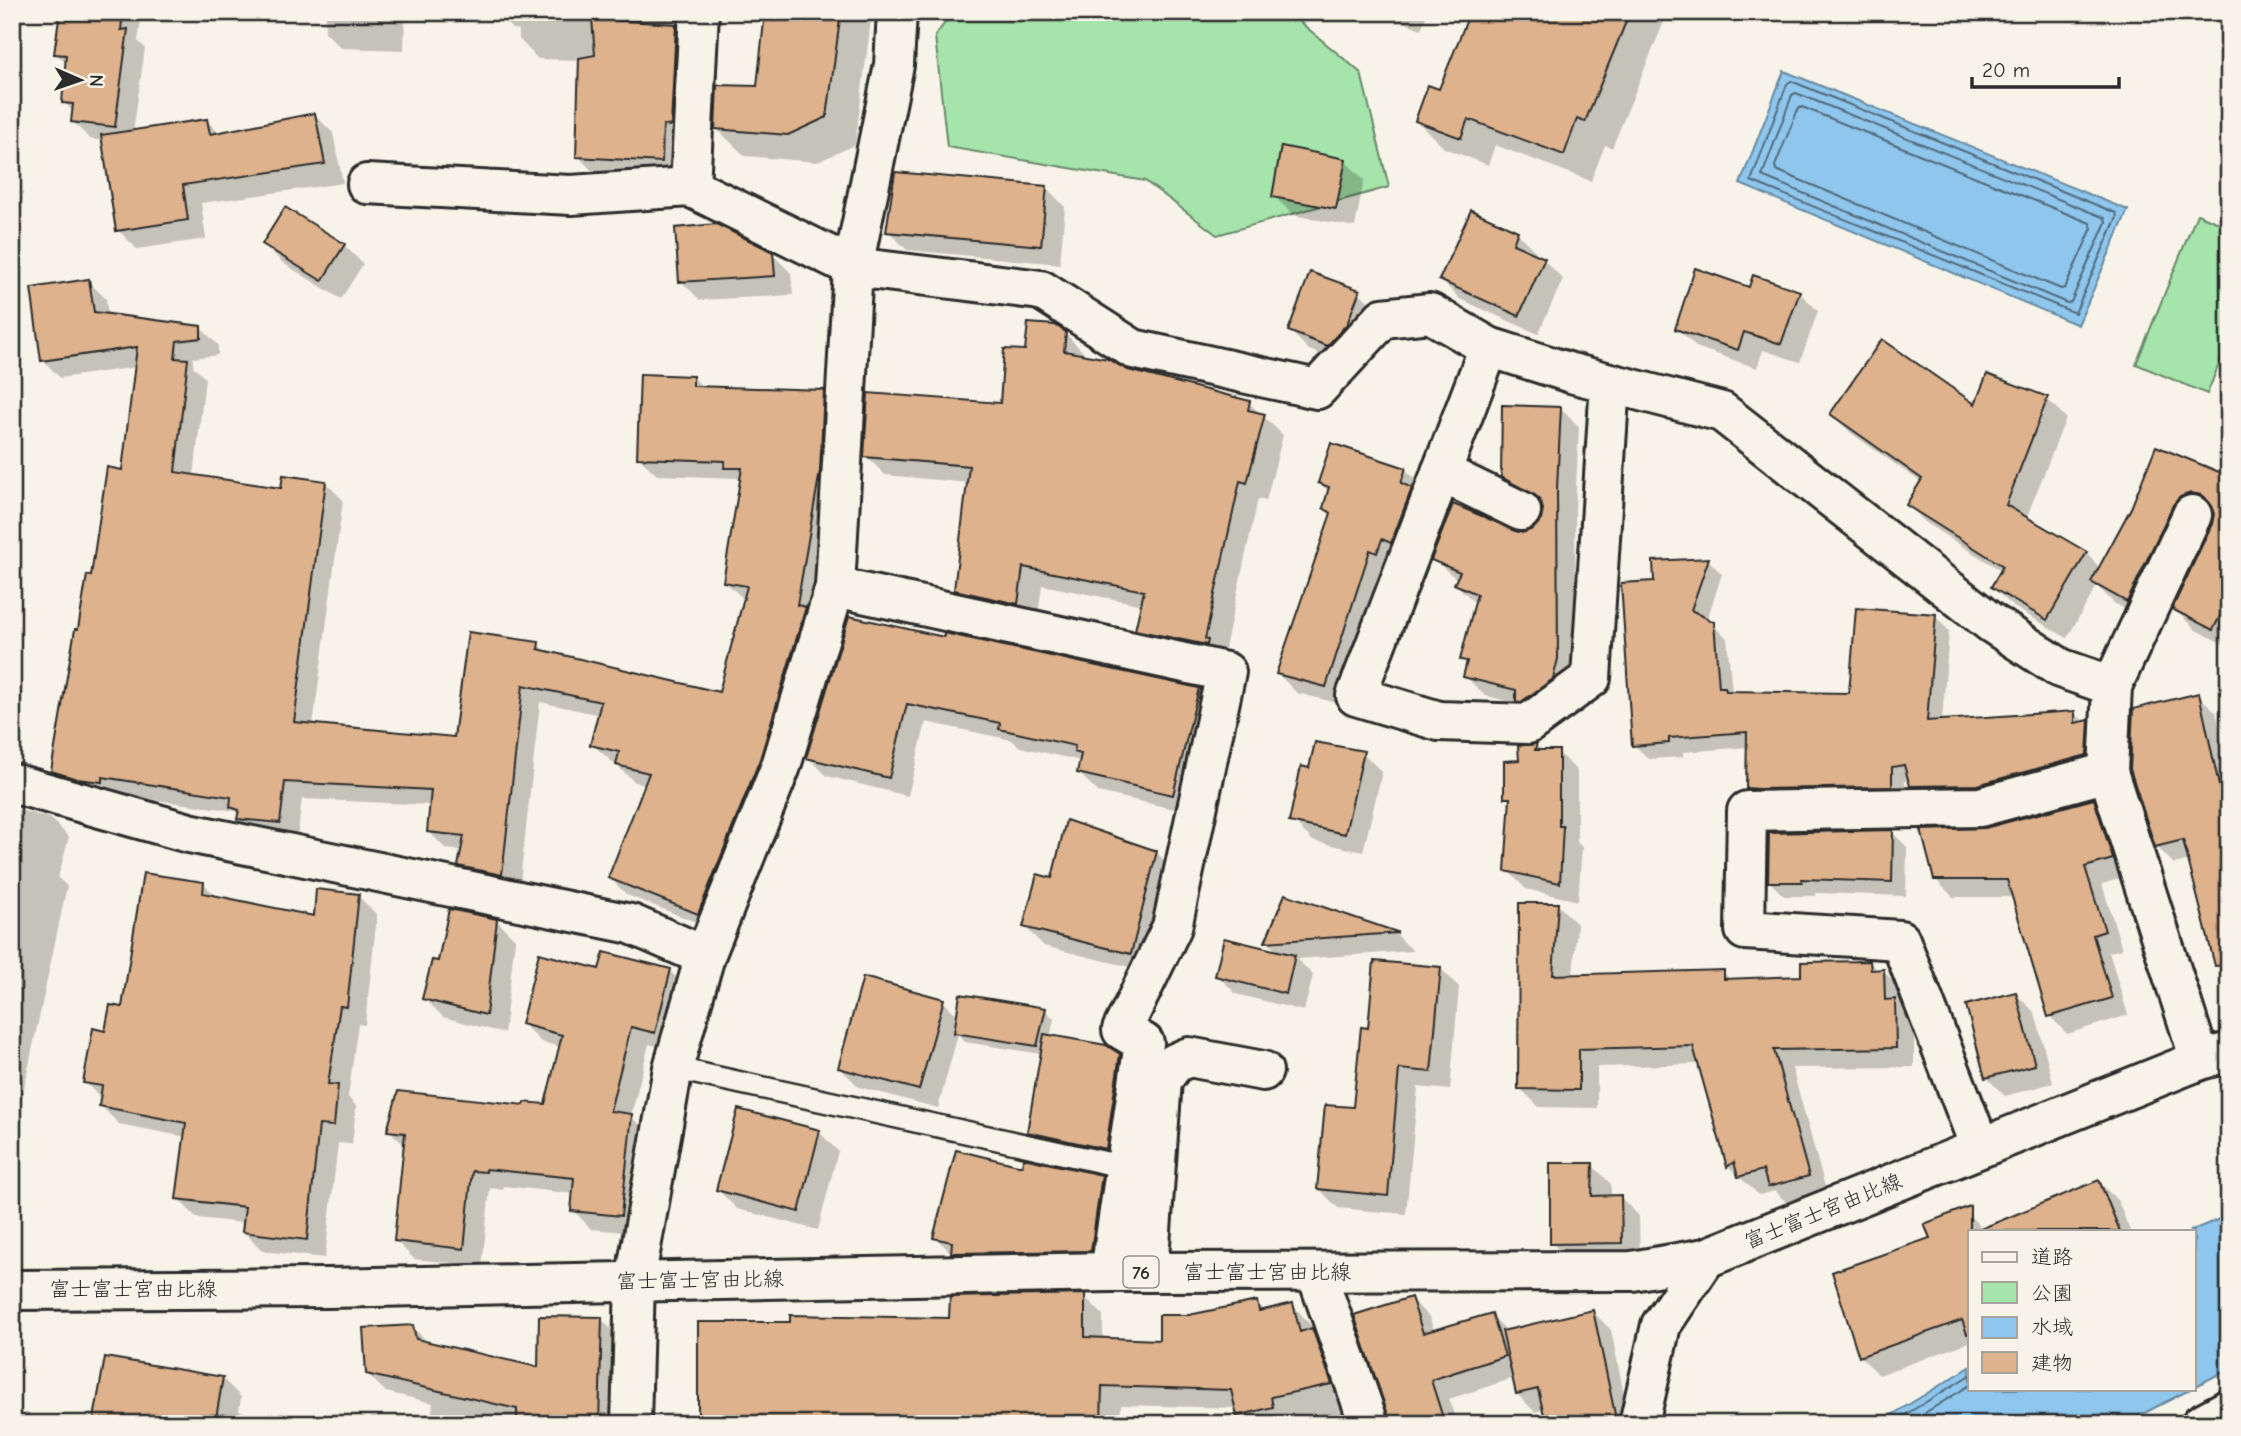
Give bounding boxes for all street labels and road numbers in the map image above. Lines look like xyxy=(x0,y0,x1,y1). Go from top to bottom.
street label: 富士富士宮由比線 xyxy=(1741,1168,1905,1254)
road number: 76 xyxy=(1124,1256,1158,1288)
street label: 富士富士宮由比線 xyxy=(1183,1260,1351,1284)
street label: 富士富士宮由比線 xyxy=(616,1267,784,1293)
street label: 富士富士宮由比線 xyxy=(49,1277,217,1301)

